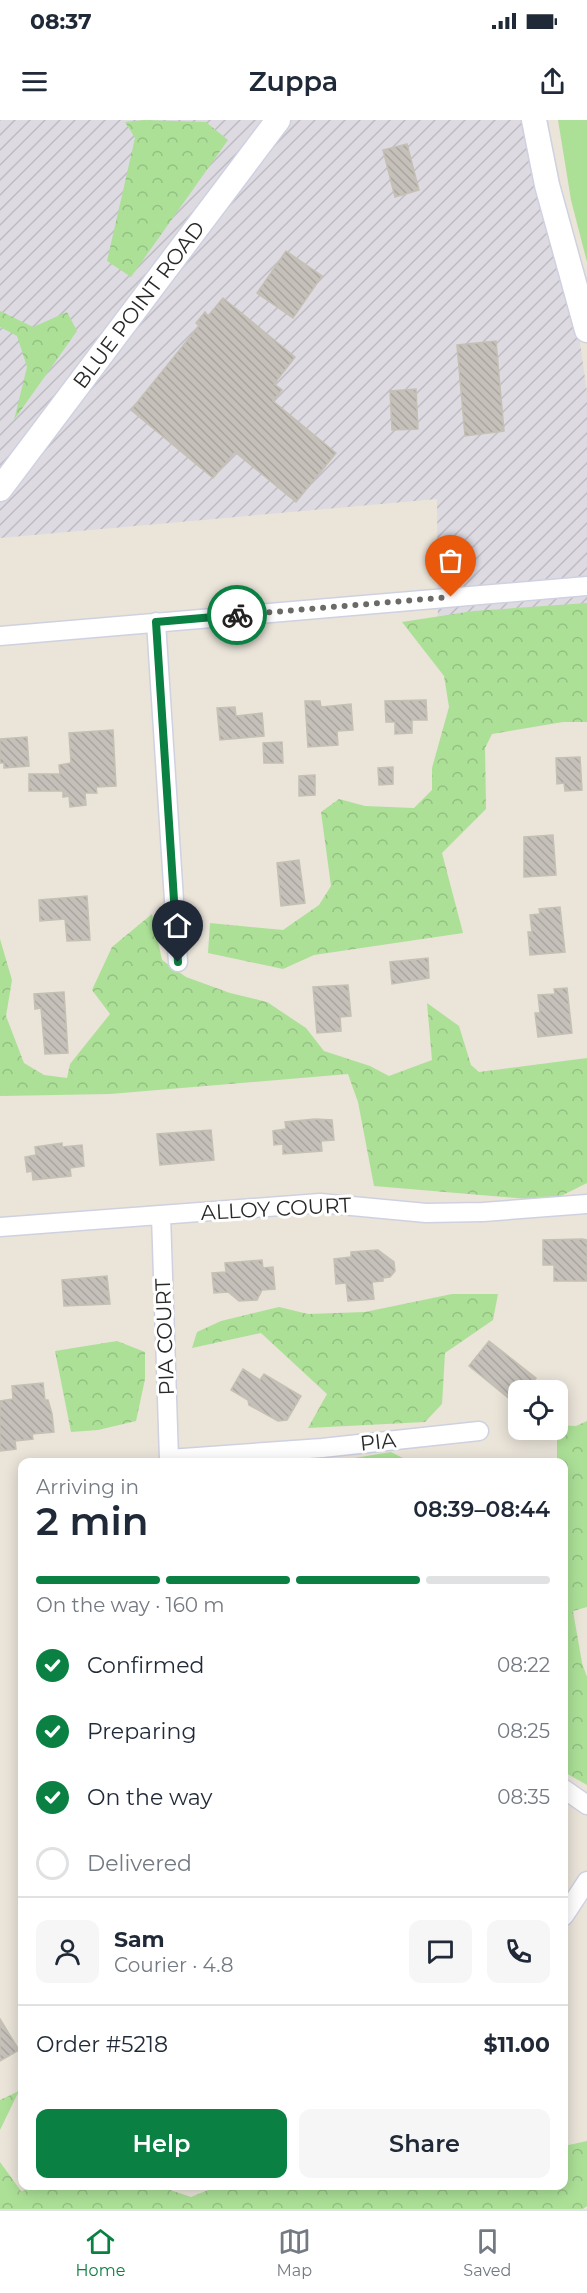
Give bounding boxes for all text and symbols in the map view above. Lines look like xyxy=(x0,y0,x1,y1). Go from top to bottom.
text: 08:37 xyxy=(30,8,92,35)
icon: menu xyxy=(18,65,51,98)
text: Zuppa xyxy=(249,65,338,98)
icon: share xyxy=(536,65,569,98)
street label: BLUE POINT ROAD xyxy=(68,216,210,393)
pin xyxy=(425,535,476,597)
icon: bag xyxy=(434,544,467,577)
courier xyxy=(207,585,267,645)
icon: bike xyxy=(221,599,254,632)
pin xyxy=(152,900,203,962)
icon: home xyxy=(161,909,194,942)
street label: ALLOY COURT xyxy=(200,1192,352,1225)
street label: PIA COURT xyxy=(150,1278,179,1396)
map controls xyxy=(508,1380,568,1440)
button: locate xyxy=(508,1380,568,1440)
street label: PIA xyxy=(359,1427,398,1456)
text: Arriving in xyxy=(36,1475,139,1499)
text: 08:39–08:44 xyxy=(413,1496,550,1523)
text: 2 min xyxy=(36,1497,149,1545)
text: On the way · 160 m xyxy=(36,1593,225,1617)
icon: check xyxy=(36,1649,69,1682)
text: Confirmed xyxy=(87,1652,204,1679)
text: 08:22 xyxy=(497,1653,550,1677)
icon: check xyxy=(36,1715,69,1748)
text: Preparing xyxy=(87,1718,196,1745)
text: 08:25 xyxy=(497,1719,550,1743)
icon: check xyxy=(36,1781,69,1814)
text: On the way xyxy=(87,1784,212,1811)
text: 08:35 xyxy=(497,1785,550,1809)
text: Delivered xyxy=(87,1850,192,1877)
button: person xyxy=(36,1920,99,1983)
button: chat xyxy=(409,1920,472,1983)
button: phone xyxy=(487,1920,550,1983)
text: Sam xyxy=(114,1926,165,1953)
text: Courier · 4.8 xyxy=(114,1953,233,1977)
text: Order #5218 xyxy=(36,2031,168,2058)
text: $11.00 xyxy=(484,2031,550,2058)
button: Help xyxy=(36,2109,287,2178)
button: Share xyxy=(299,2109,550,2178)
tab: Home xyxy=(76,2225,125,2280)
tab: Map xyxy=(277,2225,312,2280)
tab: Saved xyxy=(463,2225,511,2280)

